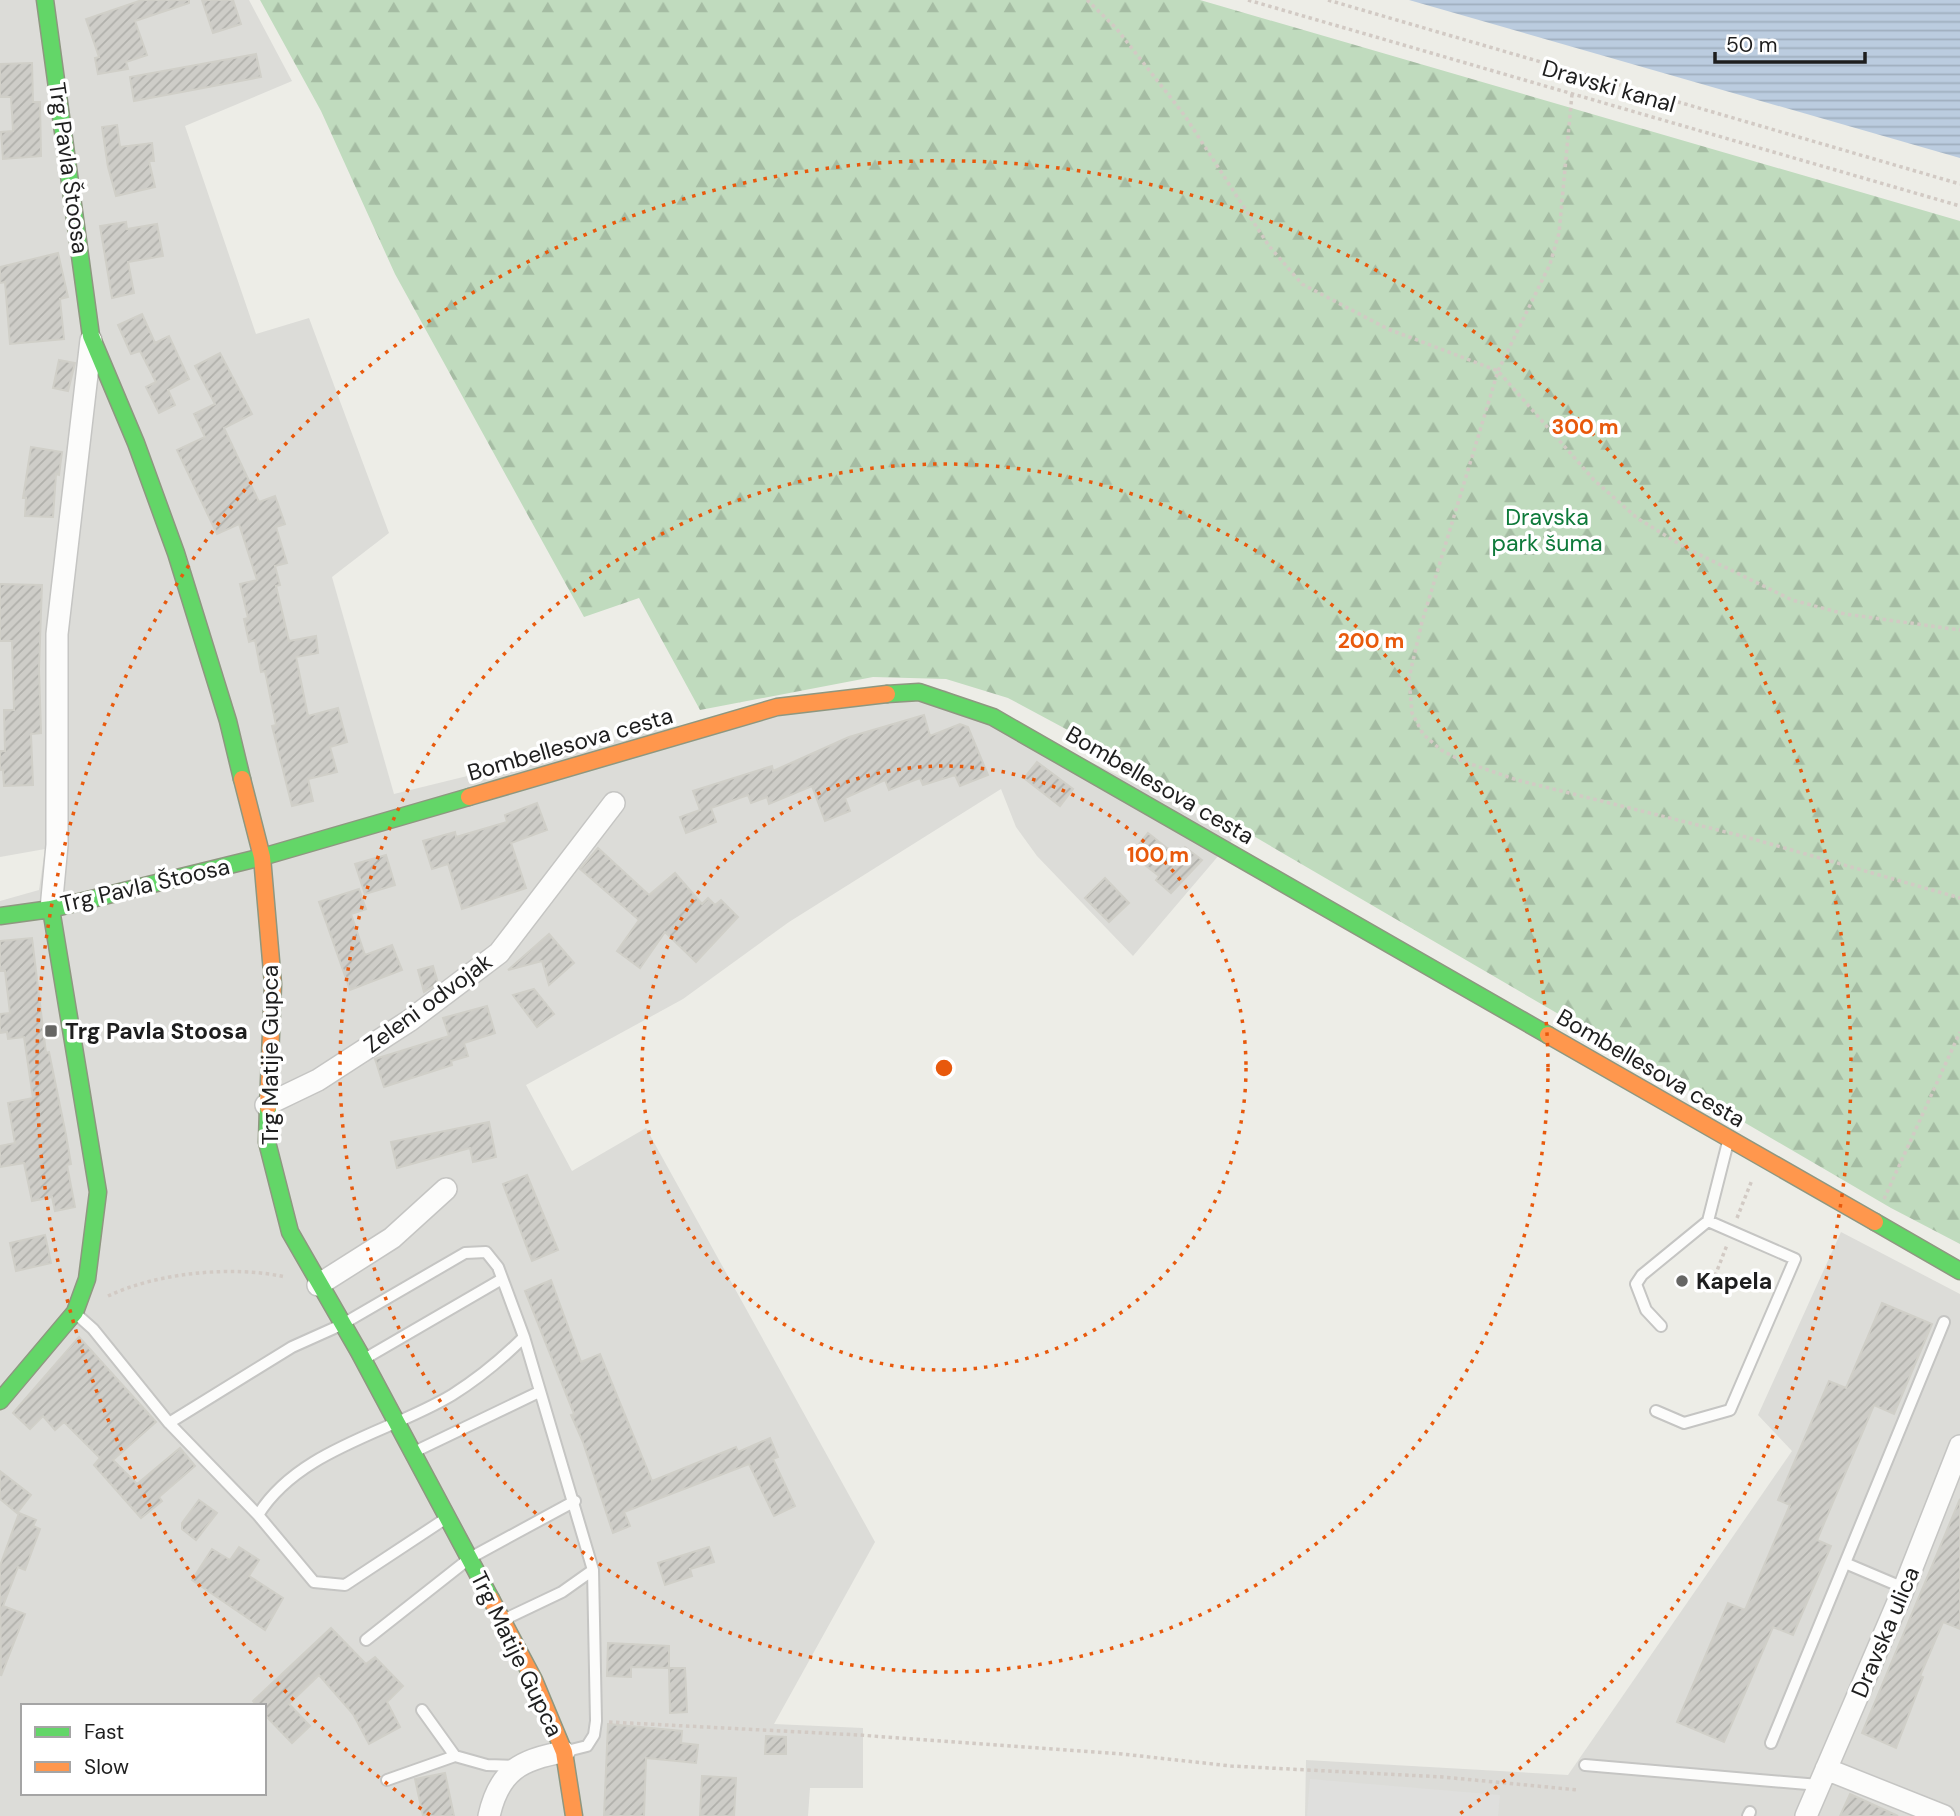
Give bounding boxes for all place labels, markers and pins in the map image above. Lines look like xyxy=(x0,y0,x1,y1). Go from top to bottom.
place label: Trg Pavla Stoosa xyxy=(65,1016,248,1046)
marker: Trg Pavla Stoosa xyxy=(43,1023,59,1039)
centre of rings xyxy=(932,1056,956,1080)
place label: Kapela xyxy=(1696,1266,1772,1296)
marker: Kapela xyxy=(1674,1273,1690,1289)

